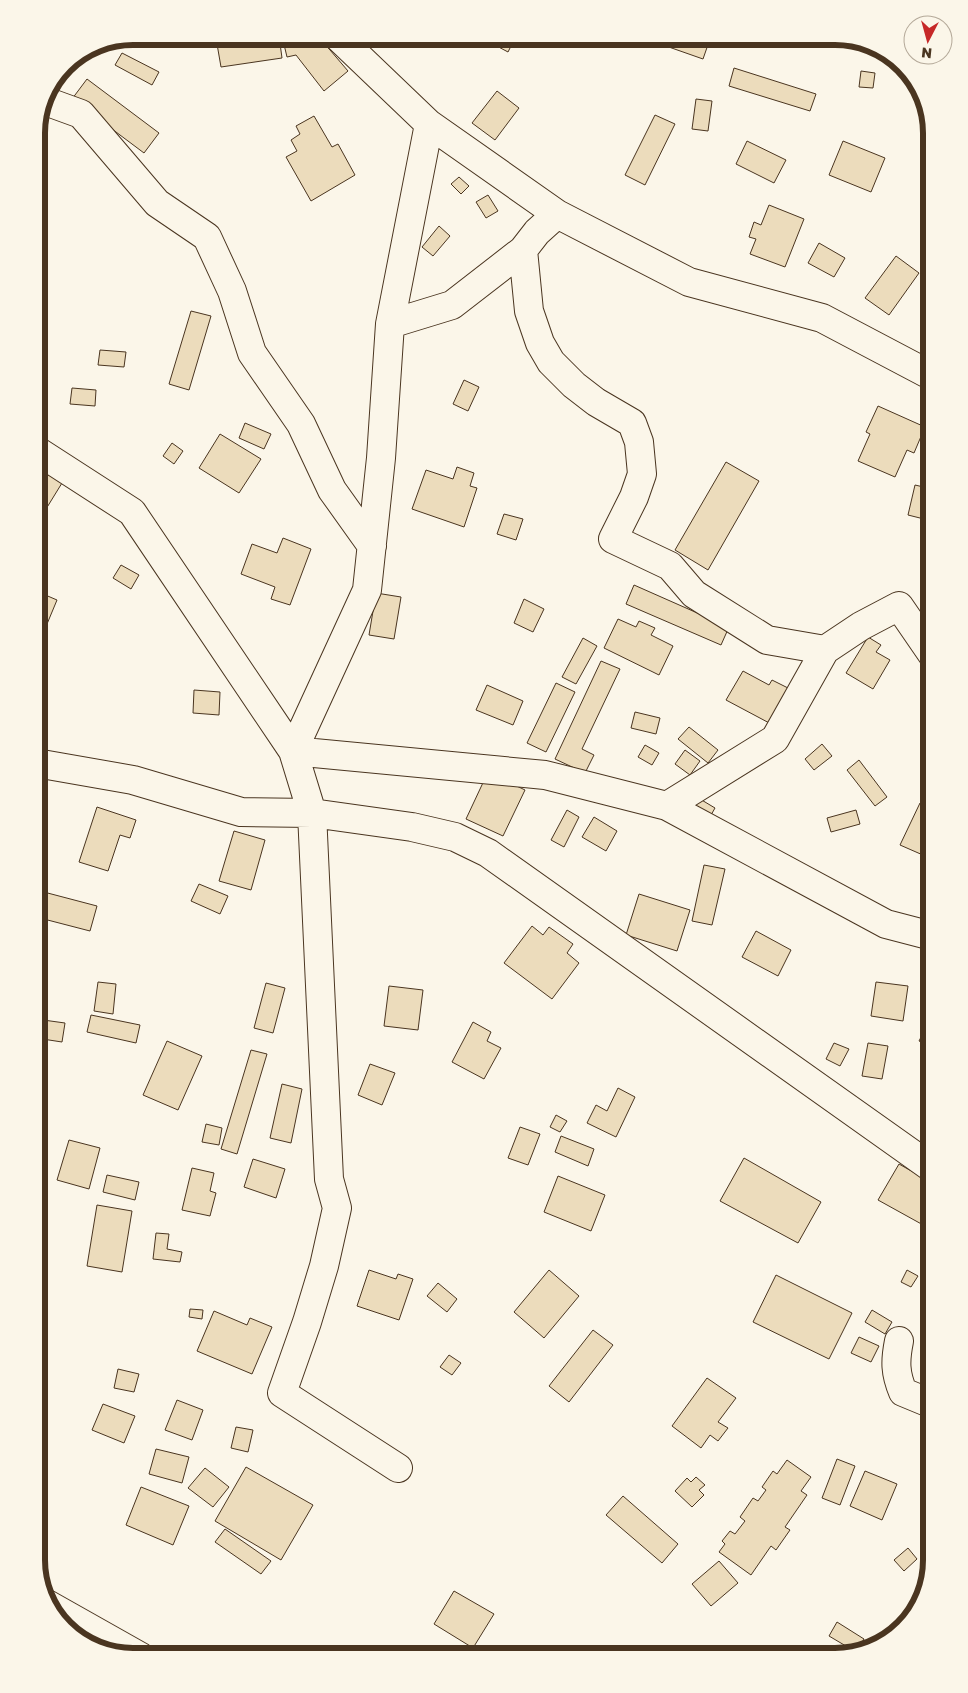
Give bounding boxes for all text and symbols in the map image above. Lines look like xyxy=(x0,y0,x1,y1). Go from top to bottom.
north arrow xyxy=(903,15,953,65)
text: N xyxy=(920,44,933,62)

